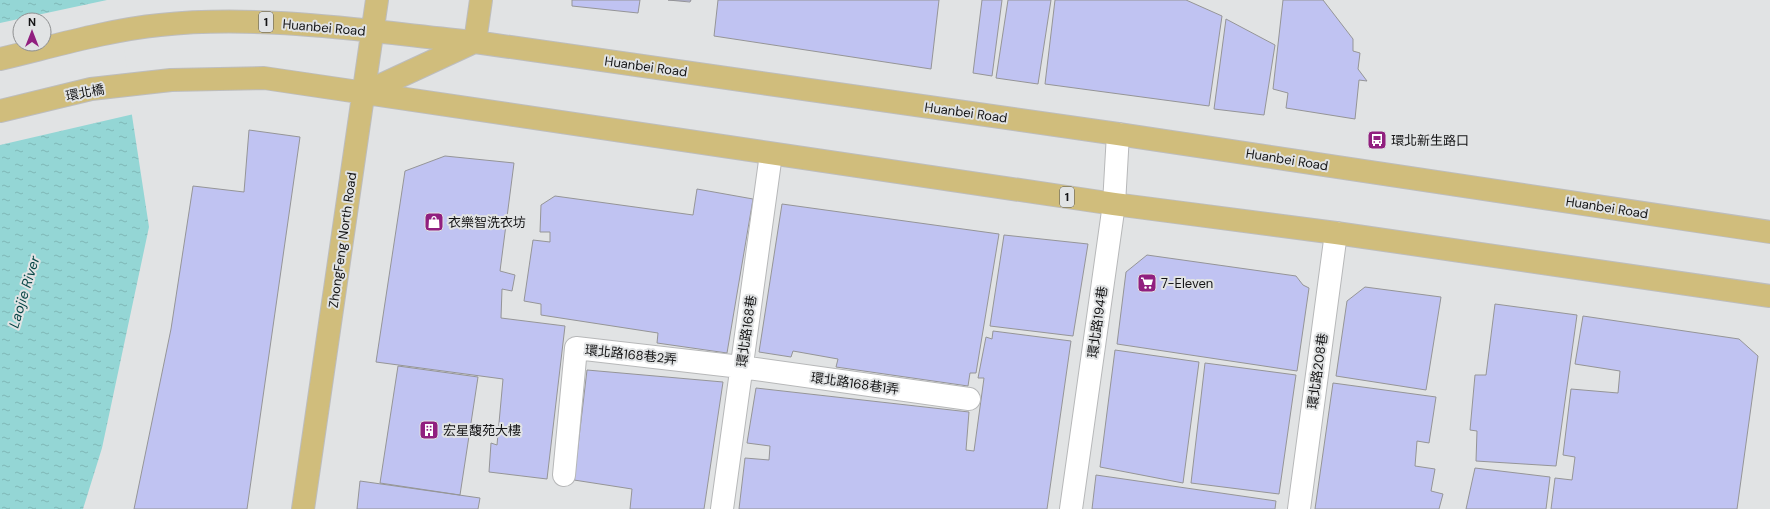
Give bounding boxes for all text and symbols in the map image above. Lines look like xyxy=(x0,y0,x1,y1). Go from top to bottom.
north arrow xyxy=(12,12,52,52)
road number: 1 xyxy=(259,12,273,32)
text: N xyxy=(28,15,36,29)
street label: Huanbei Road xyxy=(282,15,366,40)
street label: Huanbei Road xyxy=(604,52,688,81)
street label: 環北橋 xyxy=(64,80,106,105)
street label: Huanbei Road xyxy=(924,98,1008,127)
bus stop icon: 環北新生路口 xyxy=(1366,129,1388,151)
place label: 環北新生路口 xyxy=(1391,132,1469,149)
street label: Huanbei Road xyxy=(1245,145,1329,174)
street label: ZhongFeng North Road xyxy=(325,171,360,309)
road number: 1 xyxy=(1060,187,1074,207)
street label: Huanbei Road xyxy=(1565,193,1649,222)
shop icon: 衣樂智洗衣坊 xyxy=(423,211,445,233)
place label: 衣樂智洗衣坊 xyxy=(448,214,526,231)
water label: Laojie River xyxy=(5,253,44,330)
supermarket icon: 7-Eleven xyxy=(1136,272,1158,294)
place label: 7-Eleven xyxy=(1161,275,1213,292)
street label: 環北路194巷 xyxy=(1084,285,1111,359)
street label: 環北路168巷 xyxy=(733,294,760,368)
street label: 環北路208巷 xyxy=(1304,332,1331,410)
street label: 環北路168巷2弄 xyxy=(584,341,678,368)
street label: 環北路168巷1弄 xyxy=(810,369,900,398)
building icon: 宏星馥苑大樓 xyxy=(418,419,440,441)
place label: 宏星馥苑大樓 xyxy=(443,422,521,439)

